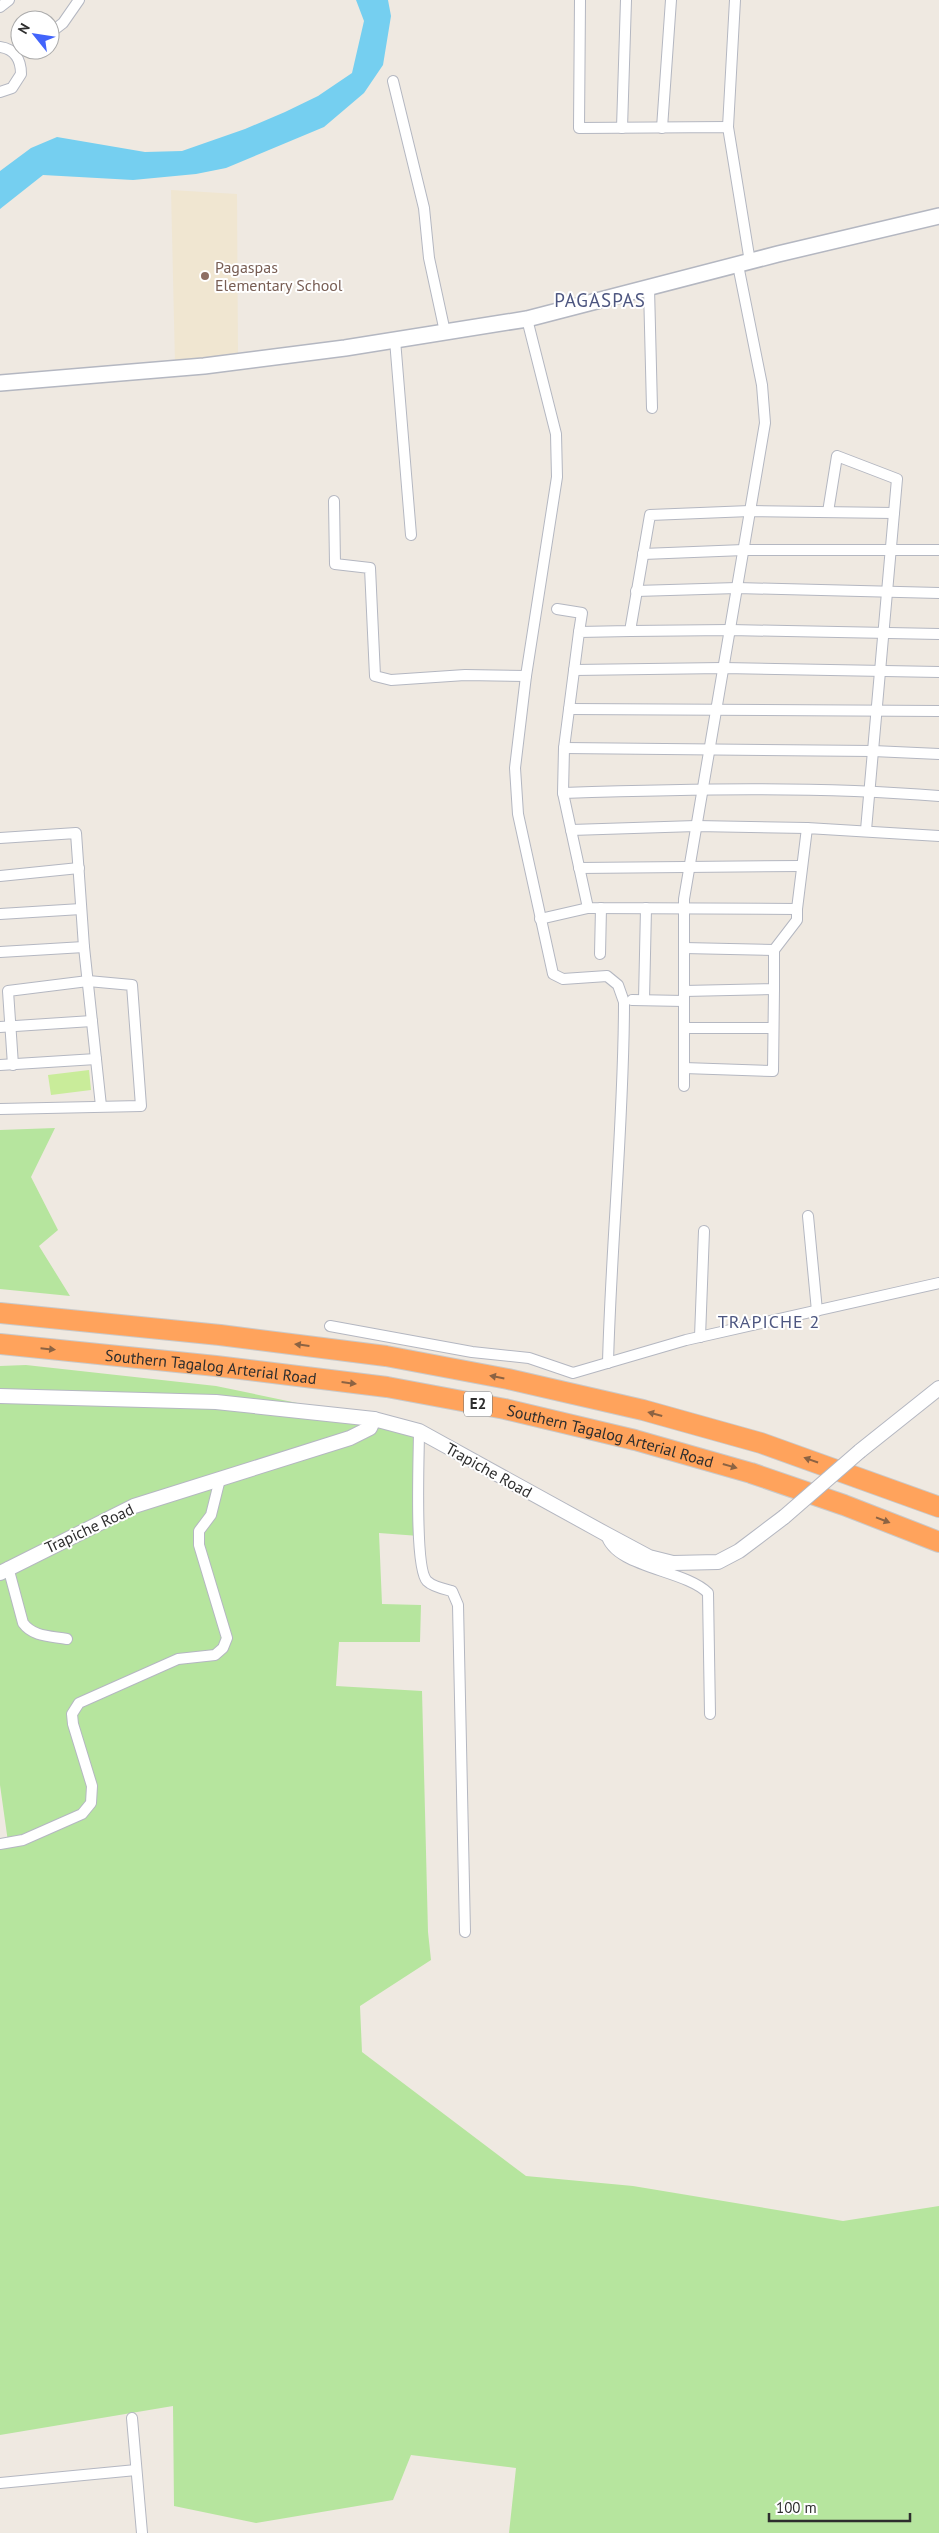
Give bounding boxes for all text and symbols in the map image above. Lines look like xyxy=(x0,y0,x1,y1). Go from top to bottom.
north arrow xyxy=(10,10,60,60)
text: N xyxy=(14,20,34,37)
place label: Pagaspas Elementary School xyxy=(215,257,343,295)
marker: Pagaspas Elementary School xyxy=(199,270,211,282)
district label: PAGASPAS xyxy=(554,288,646,312)
district label: TRAPICHE 2 xyxy=(718,1310,820,1333)
one-way arrow xyxy=(294,1341,310,1349)
one-way arrow xyxy=(41,1345,57,1353)
street label: Southern Tagalog Arterial Road xyxy=(104,1345,318,1388)
one-way arrow xyxy=(489,1372,505,1380)
one-way arrow xyxy=(341,1379,357,1387)
road number: E2 xyxy=(464,1392,492,1416)
street label: Southern Tagalog Arterial Road xyxy=(505,1400,716,1472)
one-way arrow xyxy=(648,1410,663,1418)
street label: Trapiche Road xyxy=(442,1438,536,1502)
one-way arrow xyxy=(803,1456,818,1464)
one-way arrow xyxy=(722,1463,737,1471)
street label: Trapiche Road xyxy=(41,1499,137,1557)
one-way arrow xyxy=(876,1516,891,1524)
scale bar xyxy=(769,2490,910,2522)
text: 100 m xyxy=(776,2498,817,2517)

